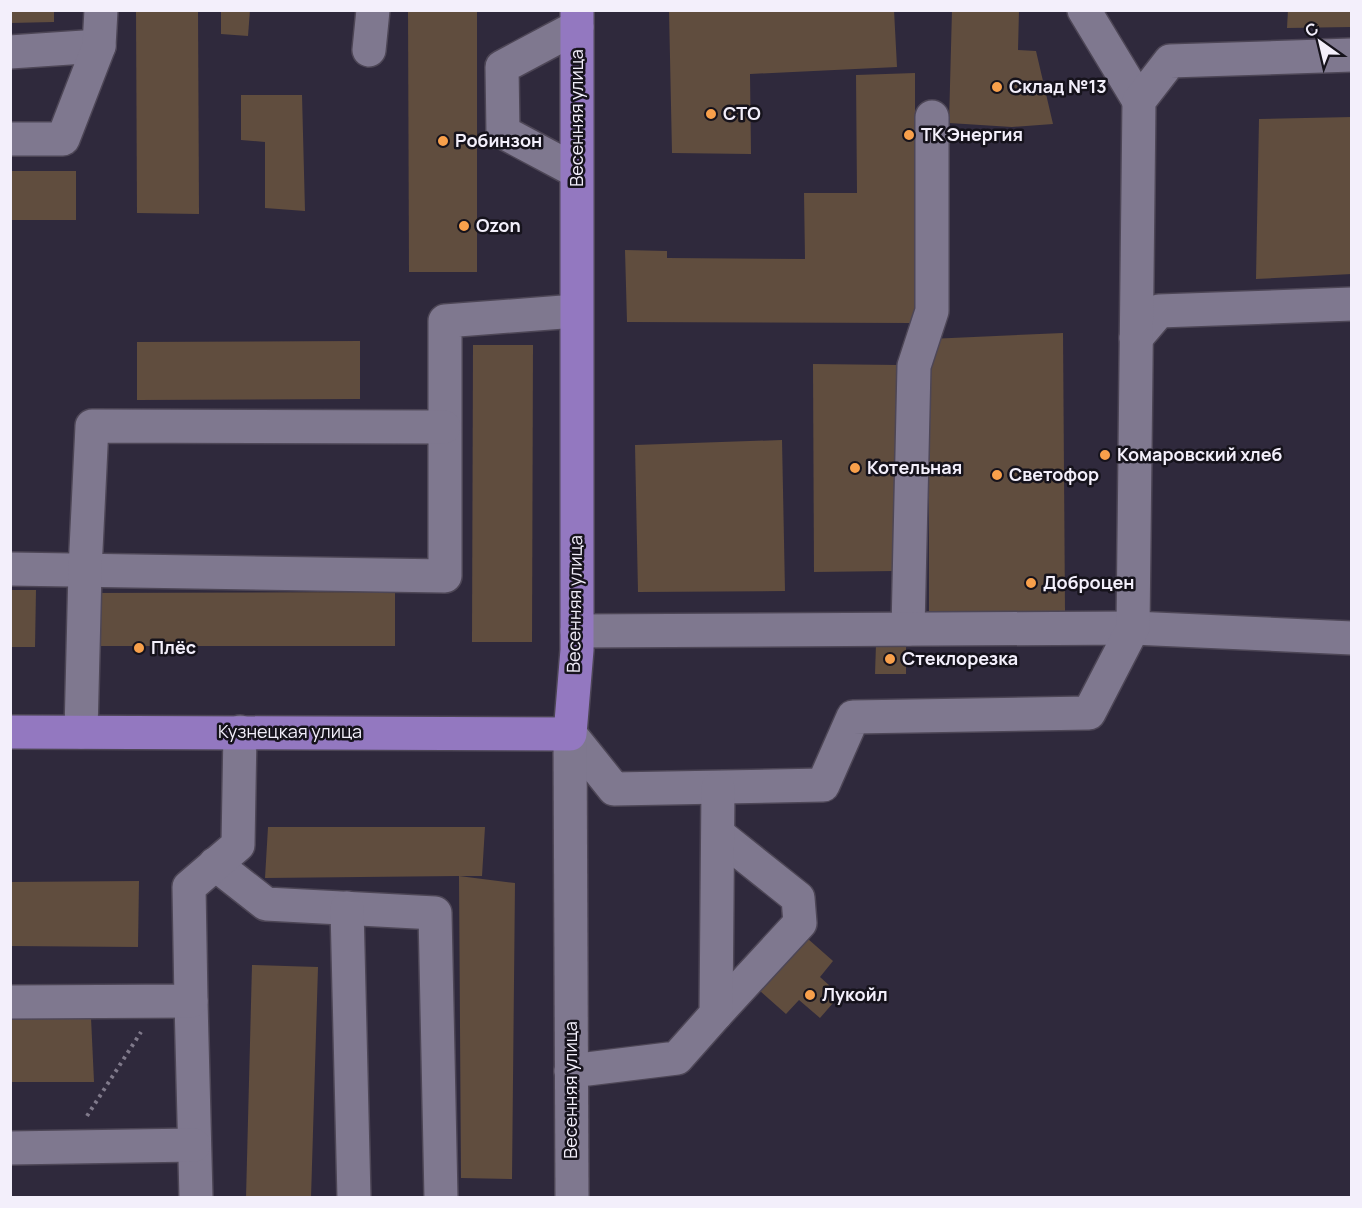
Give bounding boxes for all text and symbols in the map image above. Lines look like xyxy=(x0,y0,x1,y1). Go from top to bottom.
north arrow xyxy=(1290,12,1350,72)
text: С xyxy=(1301,17,1323,42)
street label: Весенняя улица xyxy=(564,49,588,187)
place label: Склад №13 xyxy=(1009,74,1107,98)
marker: Склад №13 xyxy=(990,80,1004,94)
place label: СТО xyxy=(723,101,761,125)
marker: СТО xyxy=(704,107,718,121)
place label: ТК Энергия xyxy=(921,122,1023,146)
place label: Робинзон xyxy=(455,128,542,152)
marker: ТК Энергия xyxy=(902,128,916,142)
marker: Робинзон xyxy=(436,134,450,148)
place label: Ozon xyxy=(476,213,521,237)
marker: Ozon xyxy=(457,219,471,233)
place label: Комаровский хлеб xyxy=(1117,442,1283,466)
marker: Комаровский хлеб xyxy=(1098,448,1112,462)
place label: Котельная xyxy=(867,455,962,479)
marker: Котельная xyxy=(848,461,862,475)
place label: Светофор xyxy=(1009,462,1099,486)
marker: Светофор xyxy=(990,468,1004,482)
street label: Весенняя улица xyxy=(561,535,587,673)
place label: Доброцен xyxy=(1043,570,1134,594)
marker: Доброцен xyxy=(1024,576,1038,590)
place label: Плёс xyxy=(151,635,196,659)
marker: Плёс xyxy=(132,641,146,655)
place label: Стеклорезка xyxy=(902,646,1018,670)
marker: Стеклорезка xyxy=(883,652,897,666)
street label: Кузнецкая улица xyxy=(218,719,362,743)
place label: Лукойл xyxy=(822,982,888,1006)
marker: Лукойл xyxy=(803,988,817,1002)
street label: Весенняя улица xyxy=(558,1021,582,1159)

